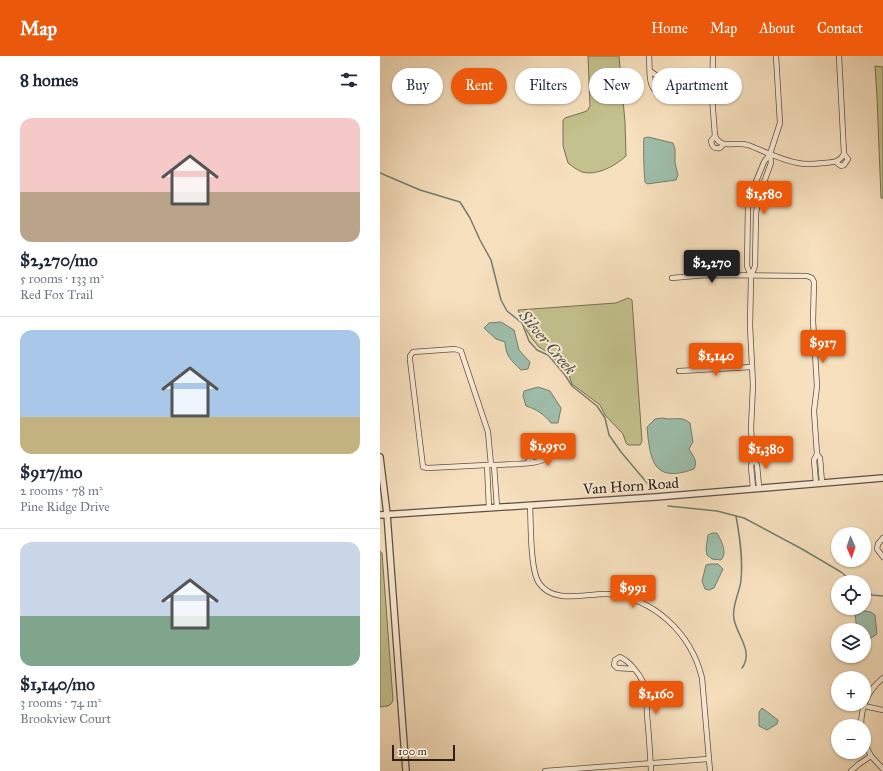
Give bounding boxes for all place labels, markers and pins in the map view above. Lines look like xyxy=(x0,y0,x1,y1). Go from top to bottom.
pin: $1,580 xyxy=(731,181,797,215)
pin: $2,270 xyxy=(679,250,745,284)
pin: $917 xyxy=(799,330,847,364)
pin: $1,140 xyxy=(683,343,749,377)
pin: $1,950 xyxy=(515,433,581,467)
pin: $1,380 xyxy=(733,436,799,470)
pin: $991 xyxy=(609,575,657,609)
pin: $1,160 xyxy=(623,681,689,715)

